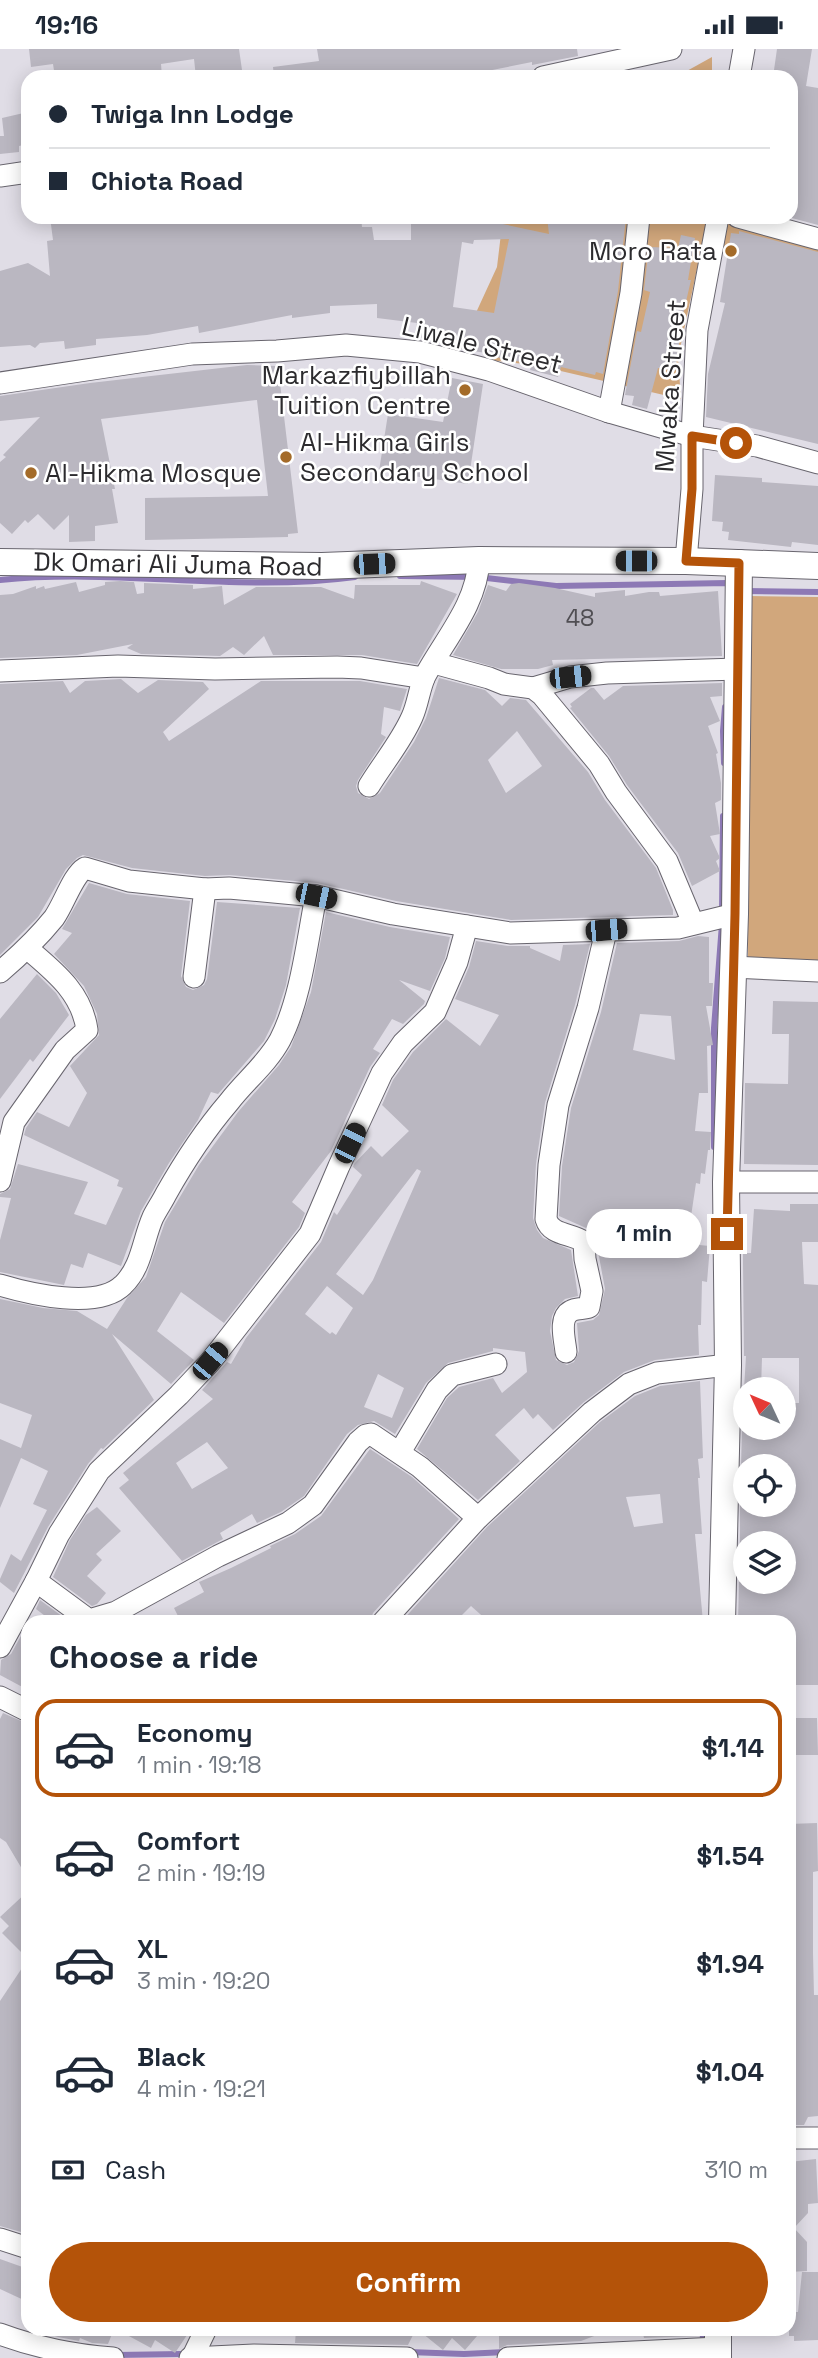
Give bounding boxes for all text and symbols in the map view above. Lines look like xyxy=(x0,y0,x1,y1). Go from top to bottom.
text: 19:16 xyxy=(35,8,98,42)
text: Twiga Inn Lodge xyxy=(91,97,294,131)
text: Chiota Road xyxy=(91,164,243,198)
place label: Moro Rata xyxy=(589,234,717,268)
marker: Moro Rata xyxy=(723,243,739,259)
street label: Mwaka Street xyxy=(647,299,693,473)
street label: Liwale Street xyxy=(398,309,566,381)
place label: Markazfiybillah Tuition Centre xyxy=(262,358,451,422)
marker: Markazfiybillah Tuition Centre xyxy=(457,382,473,398)
place label: Al-Hikma Girls Secondary School xyxy=(300,425,529,489)
route start xyxy=(720,427,752,459)
marker: Al-Hikma Girls Secondary School xyxy=(278,449,294,465)
place label: Al-Hikma Mosque xyxy=(45,456,261,490)
marker: Al-Hikma Mosque xyxy=(23,465,39,481)
street label: Dk Omari Ali Juma Road xyxy=(33,544,323,584)
car xyxy=(616,551,658,572)
car xyxy=(353,553,396,575)
house number: 48 xyxy=(566,603,594,633)
car xyxy=(549,664,592,690)
car xyxy=(294,881,339,911)
car xyxy=(585,918,628,942)
car xyxy=(332,1120,369,1166)
callout: 1 min xyxy=(587,1209,702,1259)
text: 1 min xyxy=(616,1218,672,1248)
route end xyxy=(711,1218,743,1250)
car xyxy=(189,1338,232,1384)
north arrow xyxy=(733,1377,796,1440)
map controls xyxy=(733,1377,796,1594)
button: locate xyxy=(733,1454,796,1517)
button: layers xyxy=(733,1531,796,1594)
text: Choose a ride xyxy=(49,1637,259,1677)
text: Economy xyxy=(137,1716,253,1750)
icon: car xyxy=(53,1717,116,1780)
text: $1.14 xyxy=(702,1731,764,1765)
text: 1 min · 19:18 xyxy=(137,1750,262,1780)
text: Comfort xyxy=(137,1824,240,1858)
icon: car xyxy=(53,1825,116,1888)
text: $1.54 xyxy=(697,1839,764,1873)
text: 2 min · 19:19 xyxy=(137,1858,266,1888)
text: XL xyxy=(137,1932,168,1966)
icon: car xyxy=(53,1933,116,1996)
text: $1.94 xyxy=(696,1947,764,1981)
text: 3 min · 19:20 xyxy=(137,1966,271,1996)
text: Black xyxy=(137,2040,206,2074)
icon: car xyxy=(53,2041,116,2104)
text: $1.04 xyxy=(696,2055,764,2089)
text: 4 min · 19:21 xyxy=(137,2074,266,2104)
icon: cash xyxy=(49,2151,87,2189)
text: Cash xyxy=(105,2153,166,2187)
text: 310 m xyxy=(704,2155,768,2185)
button: Confirm xyxy=(49,2242,768,2322)

